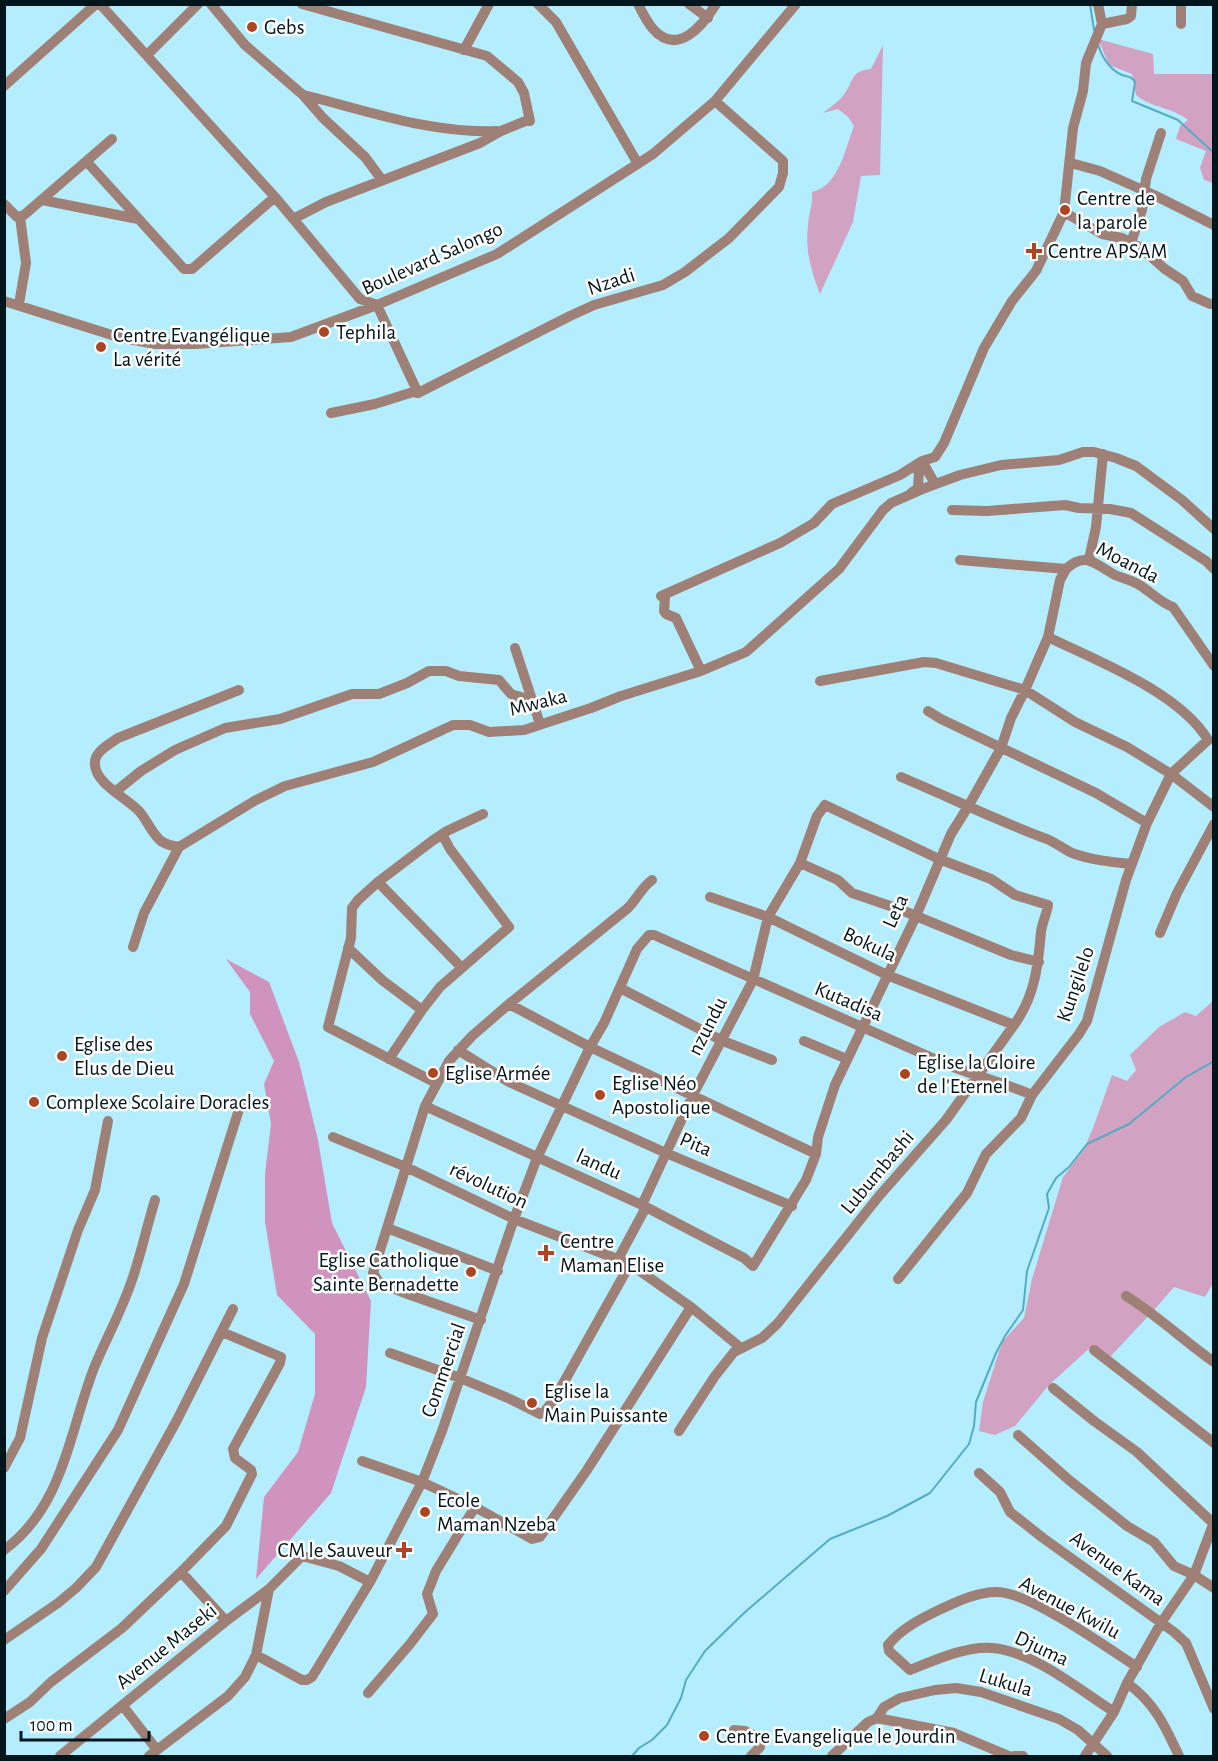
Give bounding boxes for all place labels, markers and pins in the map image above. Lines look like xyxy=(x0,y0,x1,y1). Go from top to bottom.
place label: Gebs xyxy=(264,17,304,38)
marker: Gebs xyxy=(245,20,259,34)
place label: Centre de la parole xyxy=(1077,188,1155,233)
marker: Centre de la parole xyxy=(1058,203,1072,217)
place label: Centre APSAM xyxy=(1048,241,1167,262)
marker: Centre APSAM xyxy=(1025,242,1043,260)
place label: Tephila xyxy=(336,322,396,343)
place label: Centre Evangélique La vérité xyxy=(113,325,270,370)
marker: Tephila xyxy=(317,325,331,339)
marker: Centre Evangélique La vérité xyxy=(94,340,108,354)
place label: Eglise des Elus de Dieu xyxy=(74,1034,175,1079)
marker: Eglise des Elus de Dieu xyxy=(55,1049,69,1063)
place label: Eglise la Gloire de l'Eternel xyxy=(917,1052,1035,1097)
place label: Eglise Armée xyxy=(445,1063,551,1084)
marker: Eglise Armée xyxy=(426,1066,440,1080)
marker: Eglise la Gloire de l'Eternel xyxy=(898,1067,912,1081)
place label: Eglise Néo Apostolique xyxy=(612,1073,711,1118)
marker: Eglise Néo Apostolique xyxy=(593,1088,607,1102)
place label: Complexe Scolaire Doracles xyxy=(46,1092,269,1113)
marker: Complexe Scolaire Doracles xyxy=(27,1095,41,1109)
place label: Centre Maman Elise xyxy=(560,1231,664,1276)
marker: Centre Maman Elise xyxy=(537,1244,555,1262)
place label: Eglise Catholique Sainte Bernadette xyxy=(313,1250,459,1295)
marker: Eglise Catholique Sainte Bernadette xyxy=(464,1265,478,1279)
place label: Eglise la Main Puissante xyxy=(544,1381,668,1426)
marker: Eglise la Main Puissante xyxy=(525,1396,539,1410)
place label: Ecole Maman Nzeba xyxy=(437,1490,557,1535)
marker: Ecole Maman Nzeba xyxy=(418,1505,432,1519)
place label: CM le Sauveur xyxy=(278,1540,392,1561)
marker: CM le Sauveur xyxy=(397,1543,411,1557)
place label: Centre Evangelique le Jourdin xyxy=(716,1726,955,1747)
marker: Centre Evangelique le Jourdin xyxy=(697,1729,711,1743)

